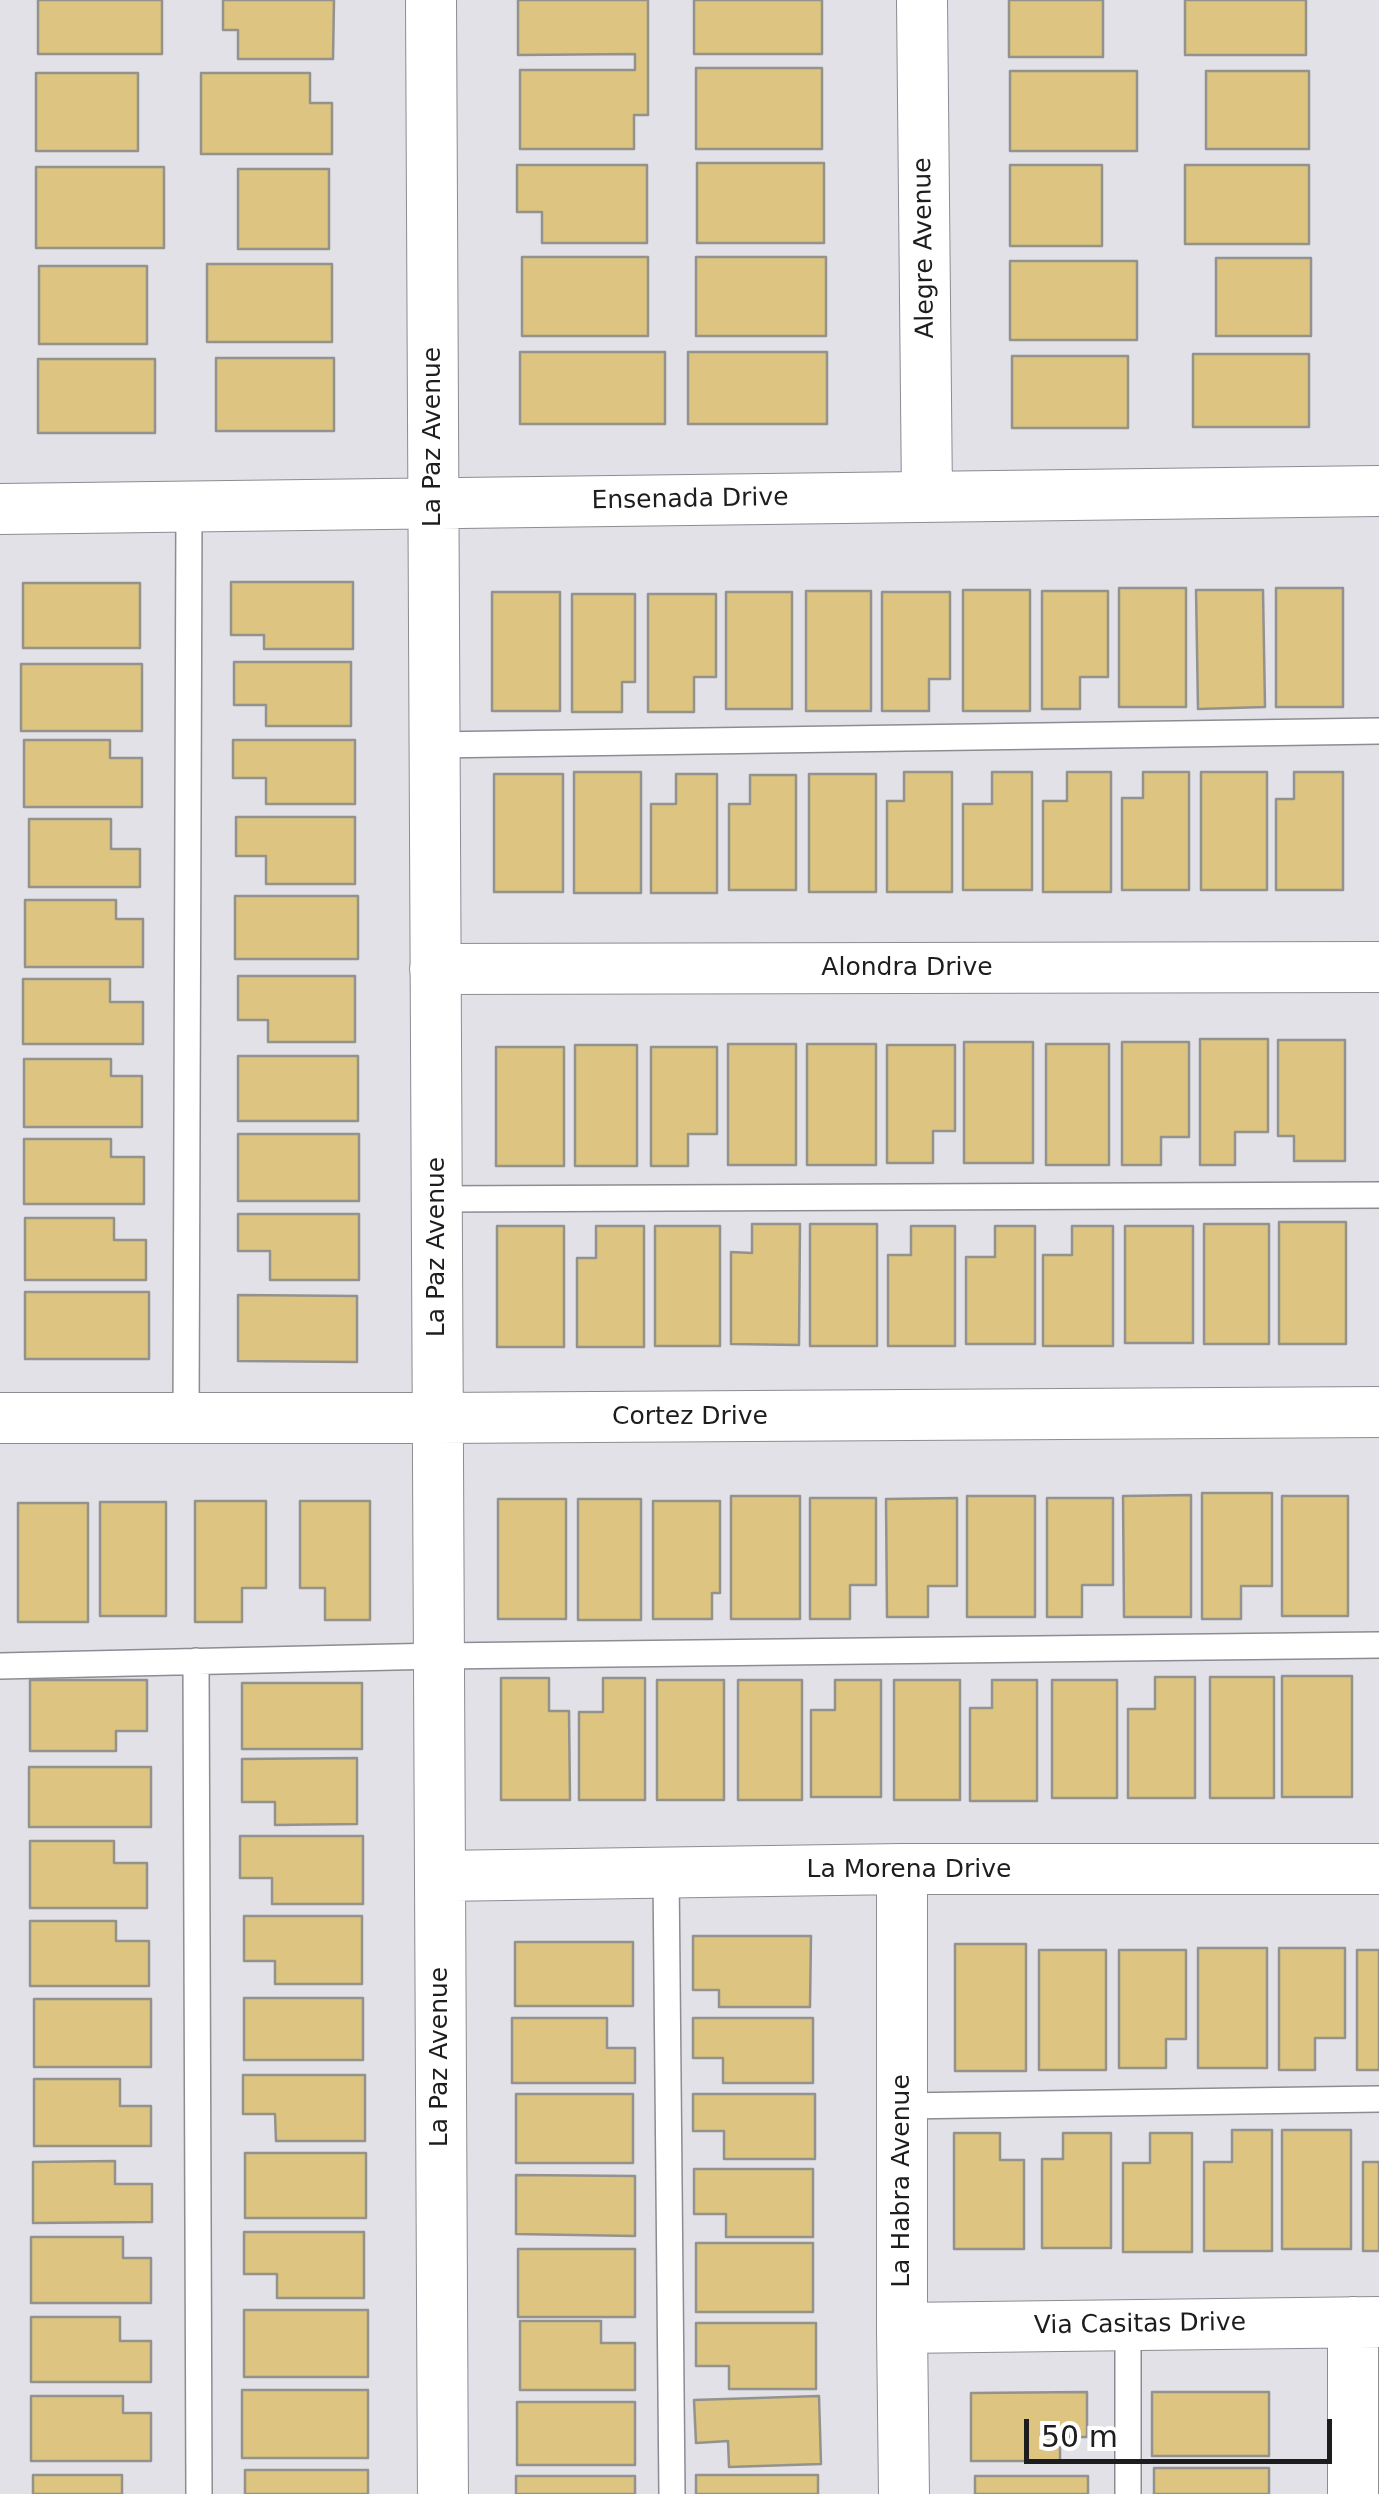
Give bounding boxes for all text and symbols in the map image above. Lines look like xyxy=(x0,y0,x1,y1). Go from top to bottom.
street label: Alegre Avenue xyxy=(908,157,942,339)
street label: La Paz Avenue xyxy=(418,347,448,527)
street label: Ensenada Drive xyxy=(591,483,789,517)
street label: Alondra Drive xyxy=(821,953,993,983)
street label: La Paz Avenue xyxy=(422,1157,452,1337)
street label: Cortez Drive xyxy=(612,1402,768,1432)
street label: La Morena Drive xyxy=(807,1855,1011,1885)
street label: La Paz Avenue xyxy=(425,1967,455,2147)
street label: La Habra Avenue xyxy=(887,2074,917,2288)
street label: Via Casitas Drive xyxy=(1034,2308,1246,2342)
scale bar xyxy=(1029,2399,1336,2461)
text: 50 m xyxy=(1041,2419,1118,2454)

